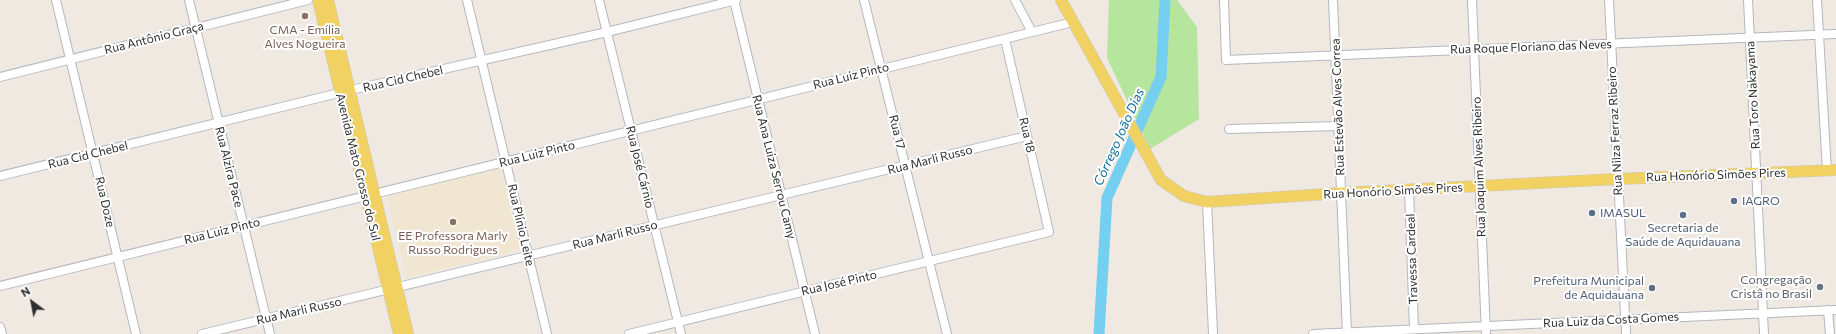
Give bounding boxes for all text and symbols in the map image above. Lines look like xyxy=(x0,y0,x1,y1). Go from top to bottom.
marker: CMA - Emília Alves Nogueira xyxy=(300,11,310,21)
street label: Rua Antônio Graça xyxy=(103,19,205,57)
place label: CMA - Emília Alves Nogueira xyxy=(264,23,346,51)
street label: Rua Roque Floriano das Neves xyxy=(1450,37,1612,57)
street label: Rua Estevão Alves Correa xyxy=(1328,38,1348,176)
street label: Rua Toro Nakayama xyxy=(1743,41,1763,149)
street label: Rua Luiz Pinto xyxy=(812,60,890,92)
street label: Rua Cid Chebel xyxy=(362,63,444,95)
street label: Rua Nilza Ferraz Ribeiro xyxy=(1604,66,1626,196)
water label: Córrego João Dias xyxy=(1091,86,1147,188)
street label: Avenida Mato Grosso do Sul xyxy=(333,92,383,242)
street label: Rua Ana Luiza Serrou Camy xyxy=(749,93,799,241)
street label: Rua Joaquim Alves Ribeiro xyxy=(1469,97,1489,237)
street label: Rua 17 xyxy=(886,113,908,151)
street label: Rua 18 xyxy=(1016,116,1038,154)
street label: Rua José Cárnio xyxy=(623,124,657,210)
street label: Rua Alzira Pace xyxy=(212,125,246,209)
street label: Rua Cid Chebel xyxy=(47,138,129,172)
street label: Rua Luiz Pinto xyxy=(498,138,576,170)
street label: Rua Marli Russo xyxy=(886,143,974,177)
street label: Rua Honório Simões Pires xyxy=(1646,165,1786,185)
street label: Rua Doze xyxy=(92,175,118,229)
street label: Rua Honório Simões Pires xyxy=(1323,180,1463,202)
street label: Rua Plínio Leite xyxy=(505,183,537,267)
place label: IAGRO xyxy=(1742,194,1780,208)
marker: IAGRO xyxy=(1729,196,1739,206)
place label: IMASUL xyxy=(1600,206,1646,220)
marker: IMASUL xyxy=(1587,208,1597,218)
marker: Secretaria de Saúde de Aquidauana xyxy=(1678,210,1688,220)
street label: Travessa Cardeal xyxy=(1403,213,1421,305)
street label: Rua Luiz Pinto xyxy=(183,215,261,247)
marker: EE Professora Marly Russo Rodrigues xyxy=(448,217,458,227)
street label: Rua Marli Russo xyxy=(571,218,659,252)
place label: Secretaria de Saúde de Aquidauana xyxy=(1625,221,1741,249)
place label: EE Professora Marly Russo Rodrigues xyxy=(398,229,508,257)
street label: Rua José Pinto xyxy=(800,267,878,299)
place label: Congregação Cristâ no Brasil xyxy=(1730,273,1812,301)
place label: Prefeitura Municipal de Aquidauana xyxy=(1533,274,1644,302)
north arrow xyxy=(12,282,52,322)
marker: Congregação Cristâ no Brasil xyxy=(1815,282,1825,292)
marker: Prefeitura Municipal de Aquidauana xyxy=(1647,283,1657,293)
text: N xyxy=(18,284,32,299)
street label: Rua Marli Russo xyxy=(255,294,343,328)
street label: Rua Luiz da Costa Gomes xyxy=(1543,309,1679,331)

